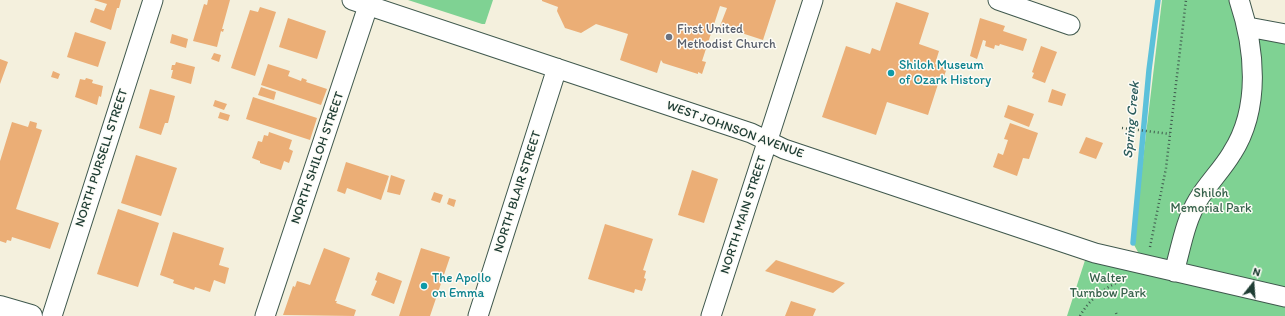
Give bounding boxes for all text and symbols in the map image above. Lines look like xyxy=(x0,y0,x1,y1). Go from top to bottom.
place label: First United Methodist Church xyxy=(677,22,776,53)
marker: First United Methodist Church xyxy=(664,32,674,42)
place label: Shiloh Museum of Ozark History xyxy=(899,58,991,89)
marker: Shiloh Museum of Ozark History xyxy=(886,68,896,78)
water label: Spring Creek xyxy=(1120,81,1144,159)
street label: NORTH PURSELL STREET xyxy=(72,87,132,229)
street label: NORTH SHILOH STREET xyxy=(288,90,348,226)
street label: WEST JOHNSON AVENUE xyxy=(664,98,806,162)
street label: NORTH BLAIR STREET xyxy=(491,129,545,255)
street label: NORTH MAIN STREET xyxy=(718,154,770,276)
park label: Shiloh Memorial Park xyxy=(1170,186,1252,217)
north arrow xyxy=(1233,264,1273,304)
text: N xyxy=(1251,265,1262,279)
place label: The Apollo on Emma xyxy=(432,271,491,302)
park label: Walter Turnbow Park xyxy=(1070,271,1146,302)
marker: The Apollo on Emma xyxy=(419,281,429,291)

